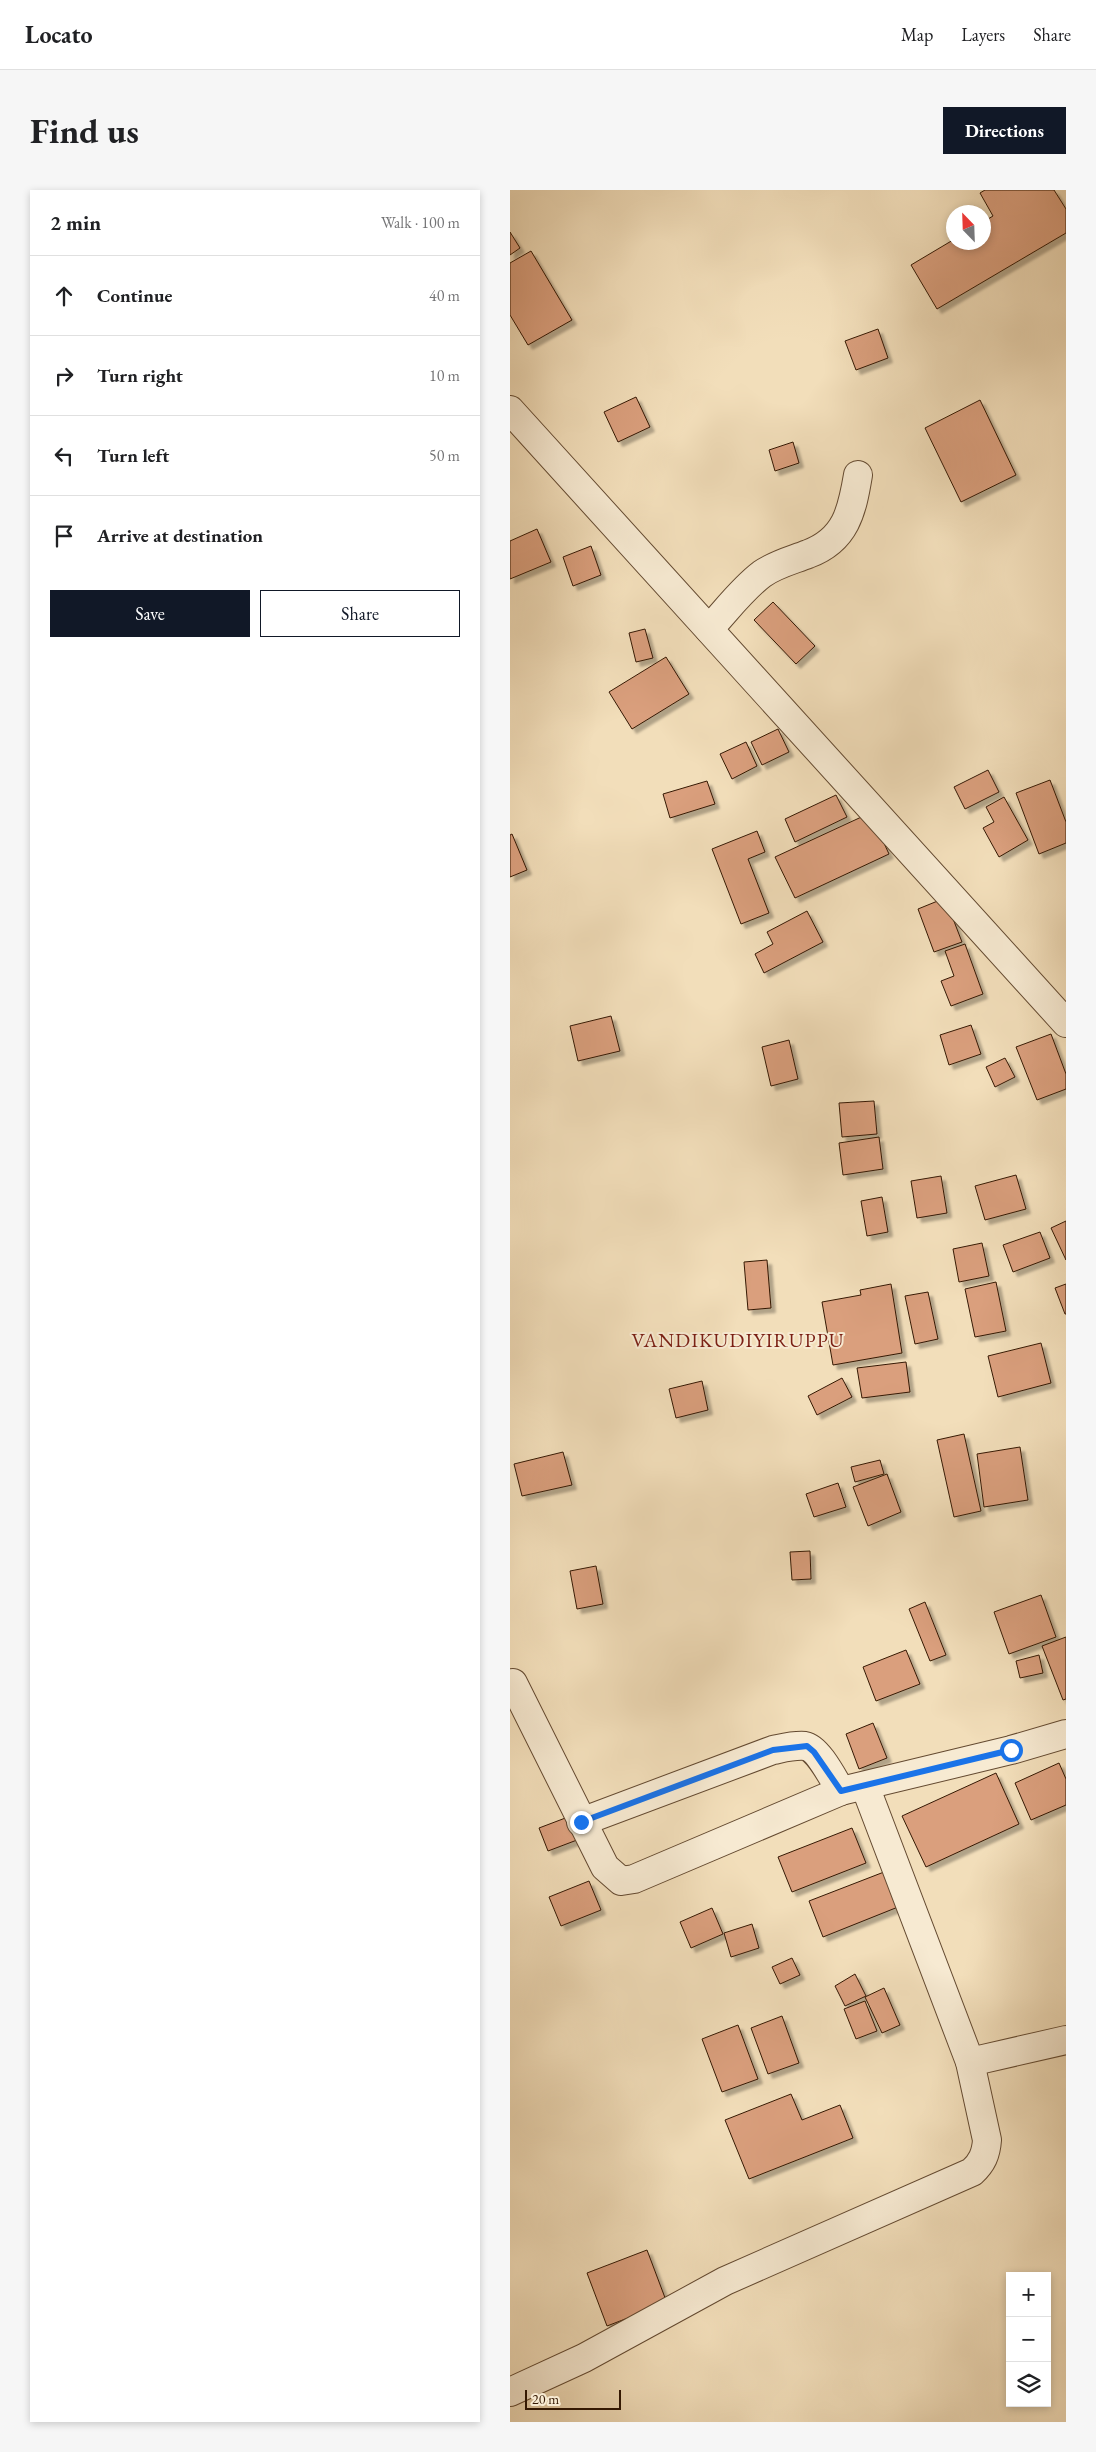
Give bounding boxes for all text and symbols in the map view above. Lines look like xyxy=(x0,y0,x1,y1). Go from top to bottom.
text: Locato xyxy=(25,19,93,50)
text: Map xyxy=(901,23,933,46)
text: Layers xyxy=(961,23,1005,46)
text: Share xyxy=(1033,23,1071,46)
button: Directions xyxy=(943,107,1066,154)
text: Find us xyxy=(30,108,139,153)
north arrow xyxy=(946,205,991,250)
text: 2 min xyxy=(50,209,101,236)
text: Walk · 100 m xyxy=(381,212,460,233)
icon: ahead xyxy=(50,282,78,310)
text: Continue xyxy=(97,283,172,308)
text: 40 m xyxy=(429,285,460,306)
icon: right xyxy=(50,362,78,390)
text: Turn right xyxy=(97,363,183,388)
text: 10 m xyxy=(429,365,460,386)
icon: left xyxy=(50,442,78,470)
text: Turn left xyxy=(97,443,169,468)
text: 50 m xyxy=(429,445,460,466)
icon: arrive xyxy=(50,522,78,550)
text: Arrive at destination xyxy=(97,523,263,548)
button: Save xyxy=(50,590,250,637)
button: Share xyxy=(260,590,460,637)
district label: VANDIKUDIYIRUPPU xyxy=(632,1327,844,1353)
route start xyxy=(1000,1739,1023,1762)
route end xyxy=(570,1811,593,1834)
map controls xyxy=(1006,2272,1051,2407)
button: + xyxy=(1006,2272,1051,2317)
button: − xyxy=(1006,2317,1051,2362)
button: layers xyxy=(1006,2362,1051,2407)
scale bar xyxy=(525,2387,621,2410)
text: 20 m xyxy=(532,2390,559,2408)

